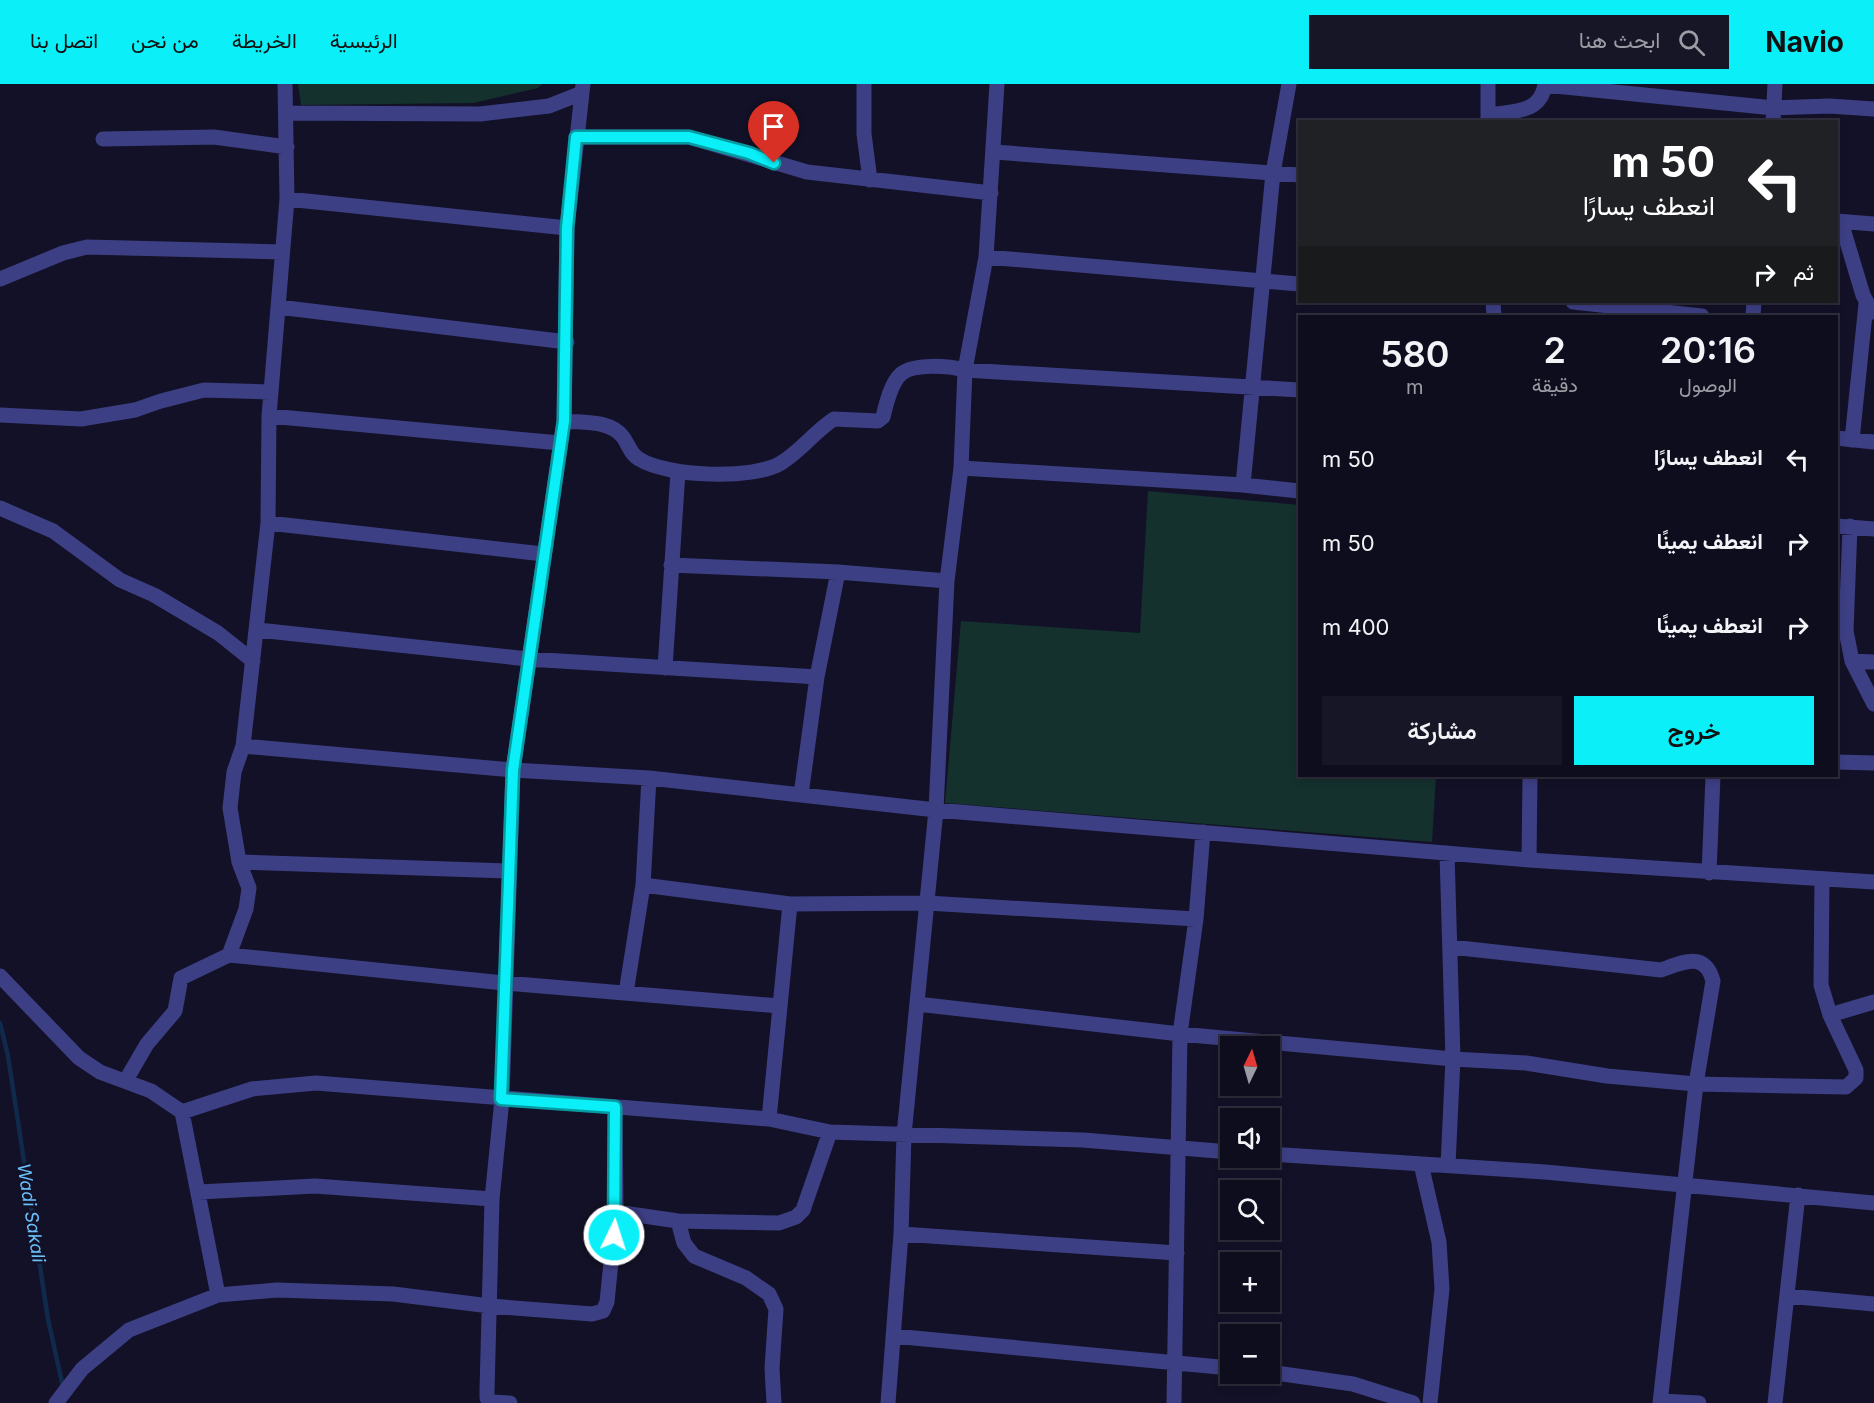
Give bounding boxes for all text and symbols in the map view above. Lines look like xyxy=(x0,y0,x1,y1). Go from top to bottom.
search box xyxy=(1309,15,1729,69)
text: Navio xyxy=(1765,25,1844,59)
icon: search xyxy=(1675,26,1708,59)
text: ابحث هنا xyxy=(1579,27,1660,53)
text: اتصل بنا xyxy=(30,28,98,53)
text: من نحن xyxy=(131,28,199,53)
text: الخريطة xyxy=(232,28,297,53)
text: الرئيسية xyxy=(330,28,398,53)
pin xyxy=(748,101,799,163)
icon: arrive xyxy=(757,110,790,143)
text: 50 m xyxy=(1612,136,1715,187)
icon: left xyxy=(1736,144,1814,222)
text: انعطف يسارًا xyxy=(1583,189,1715,222)
icon: right xyxy=(1748,258,1781,291)
text: ثم xyxy=(1793,259,1814,285)
text: 2 xyxy=(1544,328,1566,372)
text: 20:16 xyxy=(1660,328,1756,372)
text: 580 xyxy=(1380,332,1450,376)
text: دقيقة xyxy=(1532,373,1578,397)
text: الوصول xyxy=(1679,373,1737,397)
text: m xyxy=(1406,375,1424,399)
icon: left xyxy=(1781,443,1814,476)
text: انعطف يسارًا xyxy=(1654,444,1763,470)
text: 50 m xyxy=(1322,446,1375,472)
icon: right xyxy=(1781,527,1814,560)
text: انعطف يمينًا xyxy=(1656,528,1763,554)
text: 50 m xyxy=(1322,530,1375,556)
icon: right xyxy=(1781,611,1814,644)
text: انعطف يمينًا xyxy=(1656,612,1763,638)
text: 400 m xyxy=(1322,614,1389,640)
button: مشاركة xyxy=(1322,696,1562,765)
button: خروج xyxy=(1574,696,1814,765)
north arrow xyxy=(1220,1036,1280,1096)
map controls xyxy=(1220,1036,1280,1384)
button: sound xyxy=(1220,1108,1280,1168)
water label: Wadi Sakali xyxy=(13,1162,50,1265)
button: search xyxy=(1220,1180,1280,1240)
position arrow xyxy=(582,1203,646,1267)
button: + xyxy=(1220,1252,1280,1312)
button: − xyxy=(1220,1324,1280,1384)

